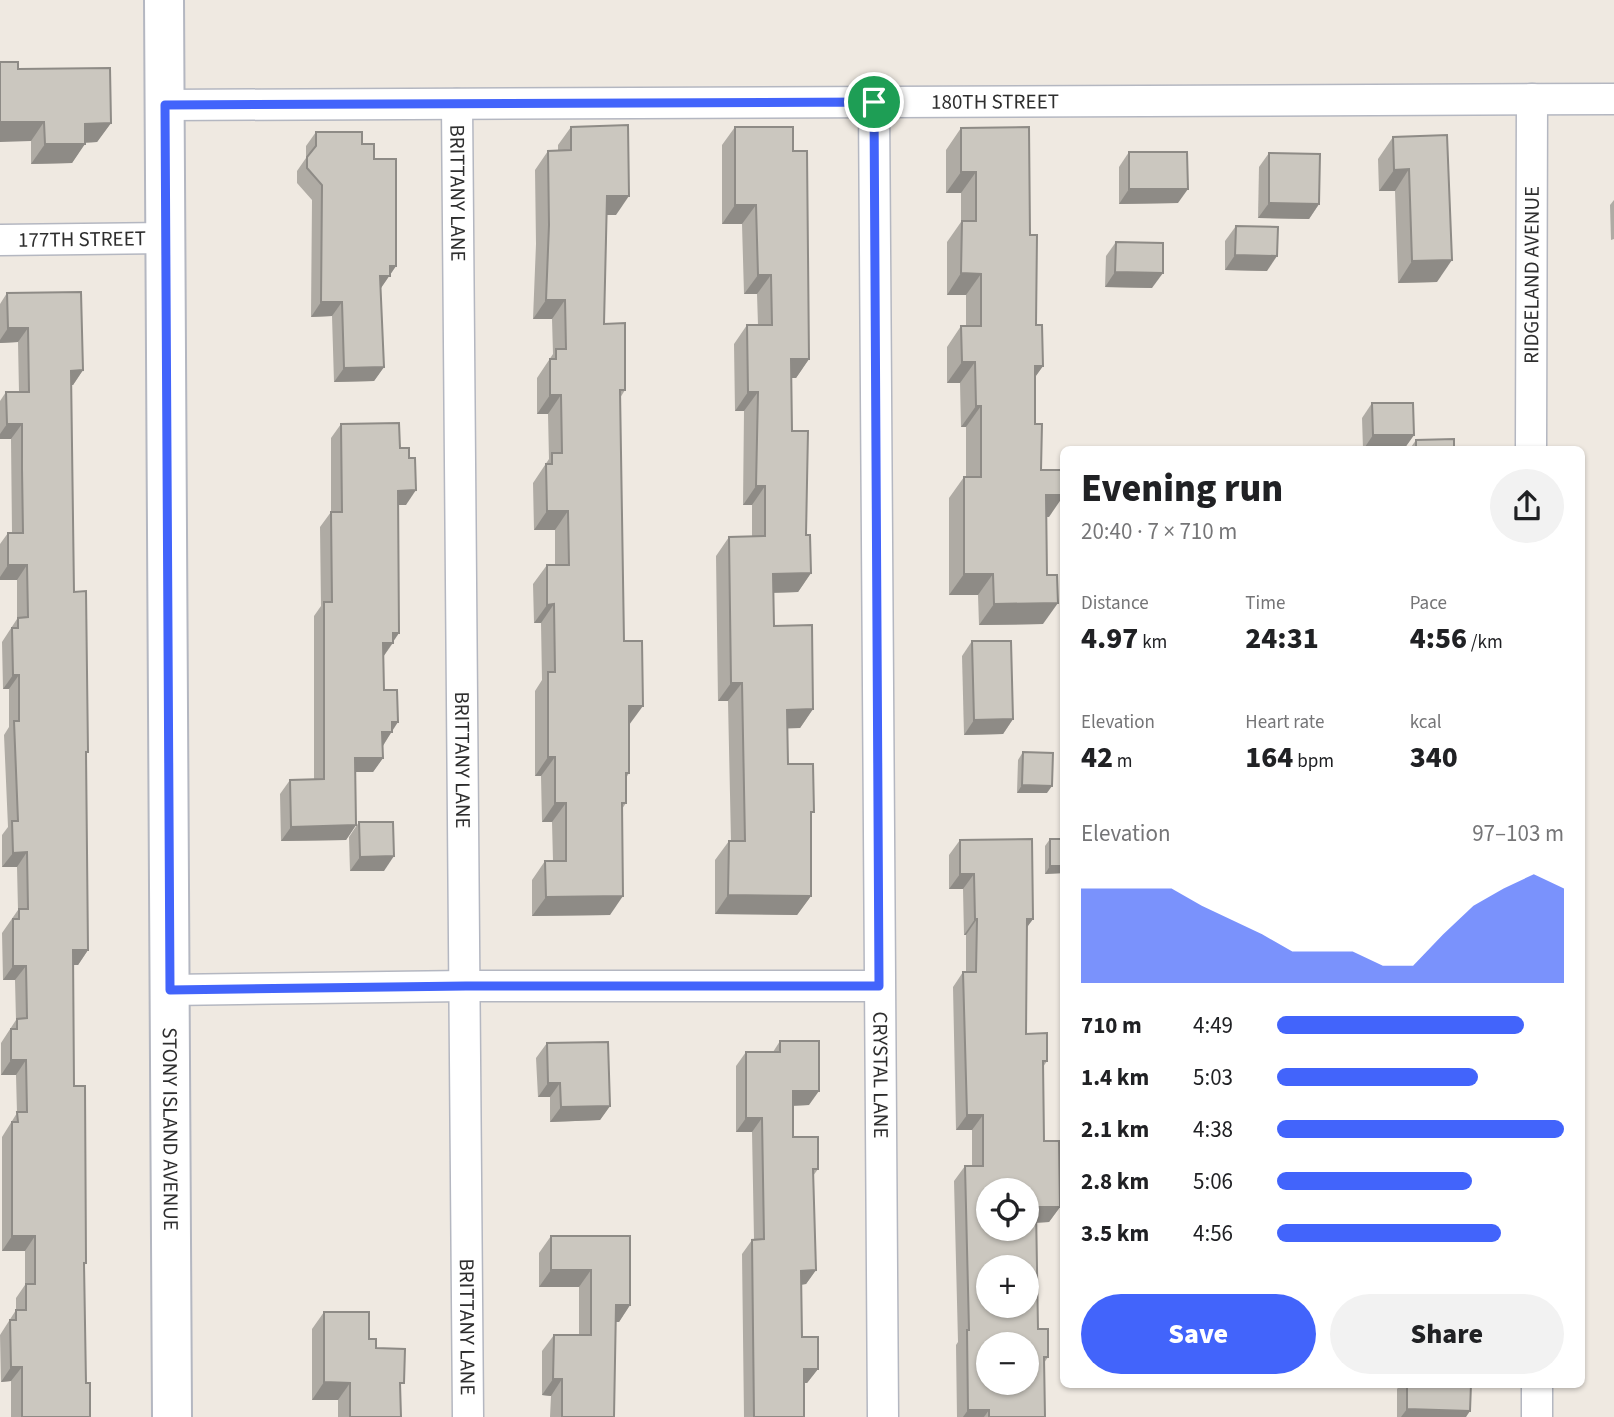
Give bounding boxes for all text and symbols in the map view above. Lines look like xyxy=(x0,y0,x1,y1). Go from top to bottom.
pin xyxy=(844,72,904,132)
icon: arrive xyxy=(855,83,893,121)
street label: 180TH STREET xyxy=(931,86,1059,117)
street label: BRITTANY LANE xyxy=(442,124,473,262)
street label: RIDGELAND AVENUE xyxy=(1516,186,1547,364)
street label: 177TH STREET xyxy=(18,223,146,255)
text: Evening run xyxy=(1081,462,1283,516)
button: share xyxy=(1490,469,1564,543)
text: 20:40 · 7 × 710 m xyxy=(1081,515,1237,548)
text: Distance xyxy=(1081,590,1149,617)
text: Time xyxy=(1245,590,1285,617)
text: Pace xyxy=(1410,590,1447,617)
text: 4.97 xyxy=(1081,617,1138,660)
text: 24:31 xyxy=(1245,617,1319,660)
text: 4:56 xyxy=(1410,617,1467,660)
text: km xyxy=(1138,629,1167,656)
text: /km xyxy=(1467,629,1503,656)
street label: BRITTANY LANE xyxy=(447,691,478,829)
text: Elevation xyxy=(1081,709,1155,736)
text: Heart rate xyxy=(1245,709,1324,736)
text: kcal xyxy=(1410,709,1442,736)
text: 42 xyxy=(1081,736,1113,779)
text: 164 xyxy=(1245,736,1293,779)
text: 340 xyxy=(1410,736,1458,779)
text: m xyxy=(1113,748,1133,775)
text: bpm xyxy=(1293,748,1334,775)
text: Elevation xyxy=(1081,817,1171,850)
text: 97–103 m xyxy=(1472,817,1564,850)
text: 710 m xyxy=(1081,1009,1142,1042)
text: 4:49 xyxy=(1193,1009,1233,1042)
street label: CRYSTAL LANE xyxy=(865,1011,896,1139)
street label: STONY ISLAND AVENUE xyxy=(155,1027,186,1231)
text: 1.4 km xyxy=(1081,1061,1149,1094)
text: 5:03 xyxy=(1193,1061,1233,1094)
text: 2.1 km xyxy=(1081,1113,1149,1146)
text: 4:38 xyxy=(1193,1113,1233,1146)
text: 2.8 km xyxy=(1081,1165,1149,1198)
text: 5:06 xyxy=(1193,1165,1233,1198)
map controls xyxy=(976,1178,1039,1395)
button: locate xyxy=(976,1178,1039,1241)
text: 3.5 km xyxy=(1081,1217,1149,1250)
text: 4:56 xyxy=(1193,1217,1233,1250)
button: + xyxy=(976,1255,1039,1318)
street label: BRITTANY LANE xyxy=(452,1258,483,1396)
button: Save xyxy=(1081,1294,1316,1374)
button: Share xyxy=(1330,1294,1564,1374)
button: − xyxy=(976,1332,1039,1395)

